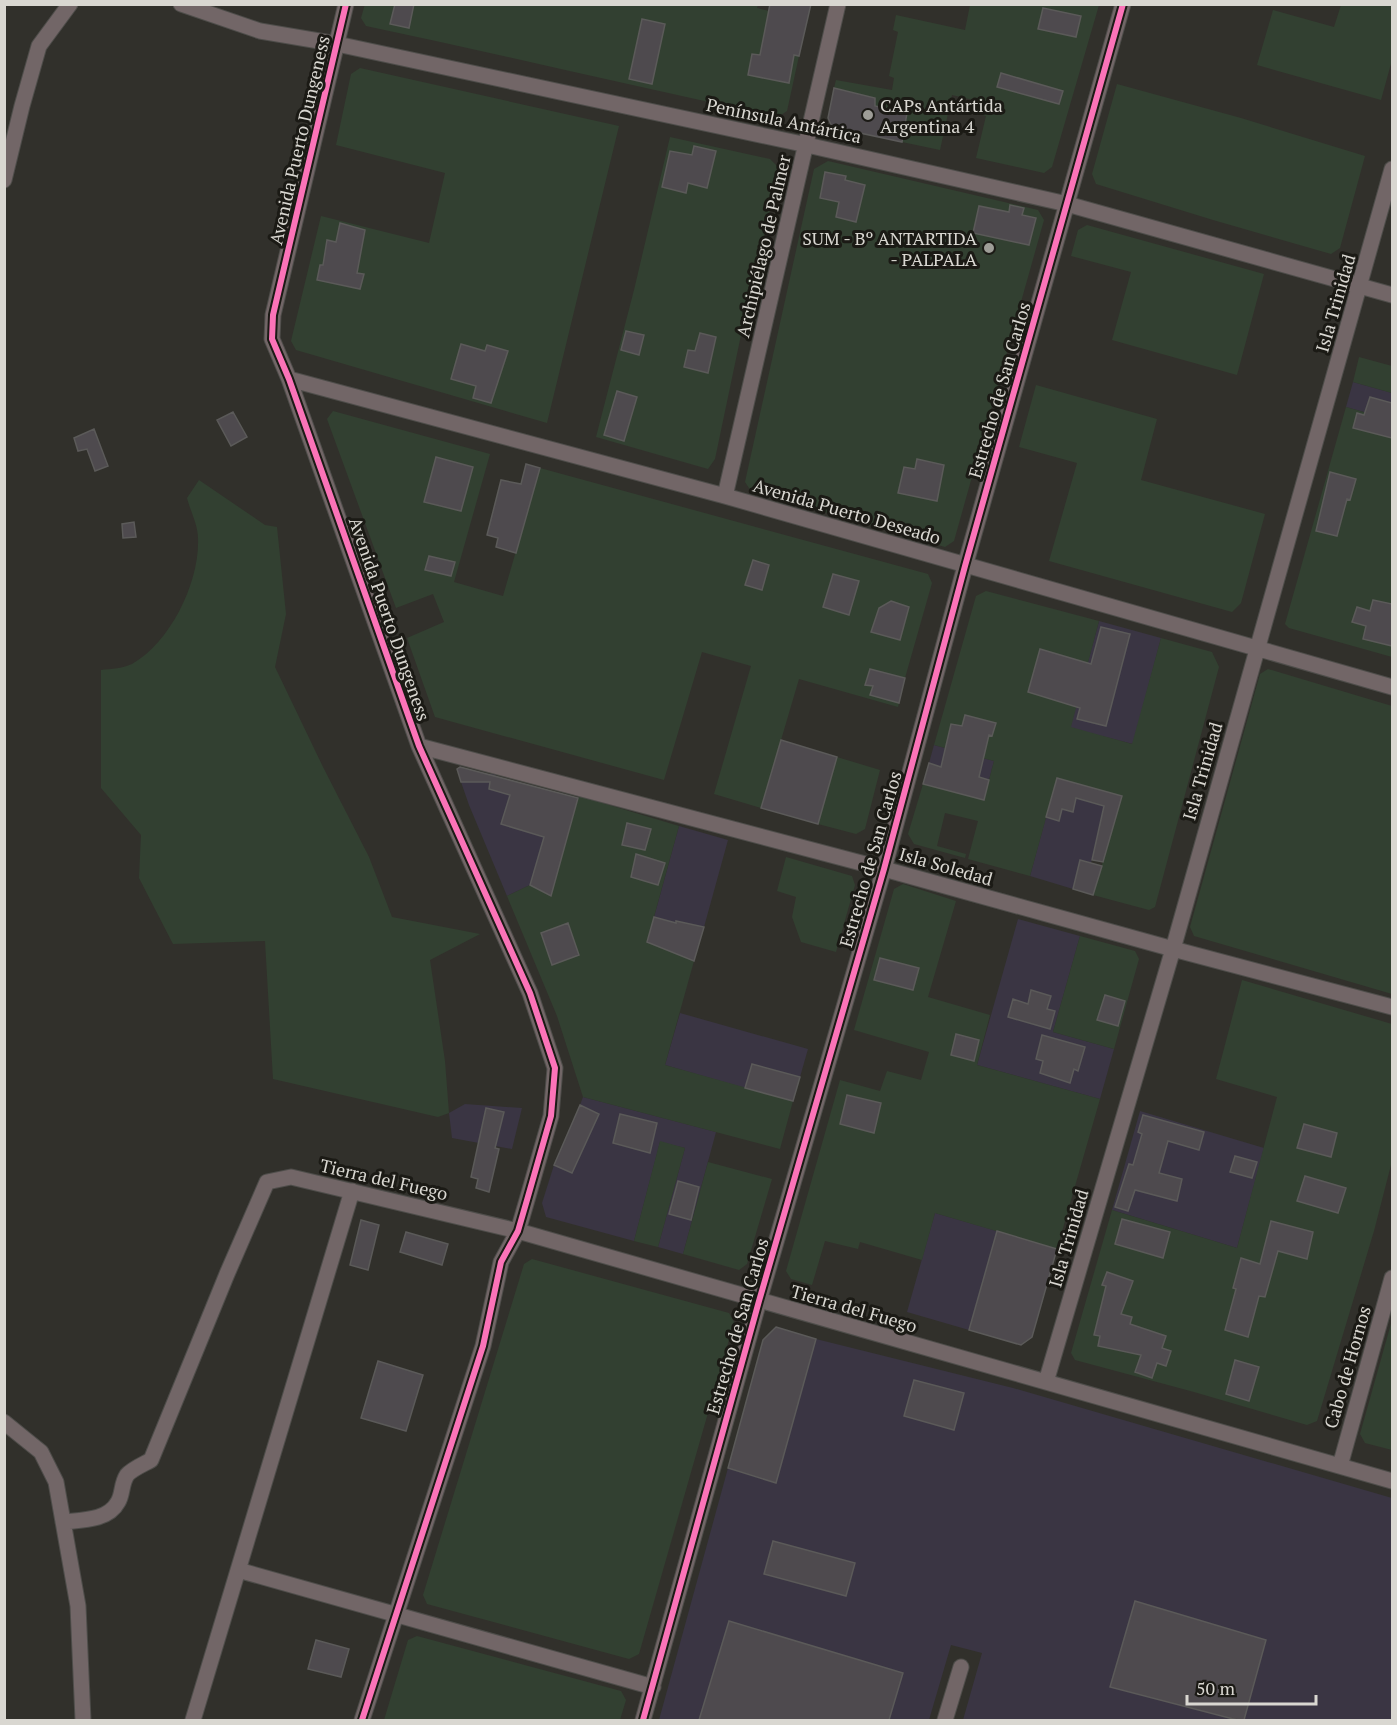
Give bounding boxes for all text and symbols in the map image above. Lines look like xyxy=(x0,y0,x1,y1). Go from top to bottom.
street label: Avenida Puerto Dungeness xyxy=(263,33,335,247)
street label: Península Antártica xyxy=(704,92,864,148)
place label: CAPs Antártida Argentina 4 xyxy=(880,93,1003,138)
marker: CAPs Antártida Argentina 4 xyxy=(861,108,875,122)
street label: Archipiélago de Palmer xyxy=(730,152,796,340)
place label: SUM - Bº ANTARTIDA - PALPALA xyxy=(802,226,978,271)
marker: SUM - Bº ANTARTIDA - PALPALA xyxy=(982,241,996,255)
street label: Isla Trinidad xyxy=(1310,251,1360,355)
street label: Estrecho de San Carlos xyxy=(962,299,1036,481)
street label: Avenida Puerto Deseado xyxy=(750,473,944,549)
street label: Avenida Puerto Dungeness xyxy=(344,514,436,724)
street label: Isla Trinidad xyxy=(1177,719,1227,823)
street label: Estrecho de San Carlos xyxy=(833,768,907,950)
street label: Isla Soledad xyxy=(896,841,996,891)
street label: Tierra del Fuego xyxy=(318,1153,450,1205)
street label: Isla Trinidad xyxy=(1043,1186,1093,1290)
street label: Estrecho de San Carlos xyxy=(700,1235,774,1417)
street label: Tierra del Fuego xyxy=(788,1279,920,1338)
street label: Cabo de Hornos xyxy=(1318,1303,1376,1431)
scale bar xyxy=(1187,1668,1316,1706)
text: 50 m xyxy=(1196,1676,1236,1700)

